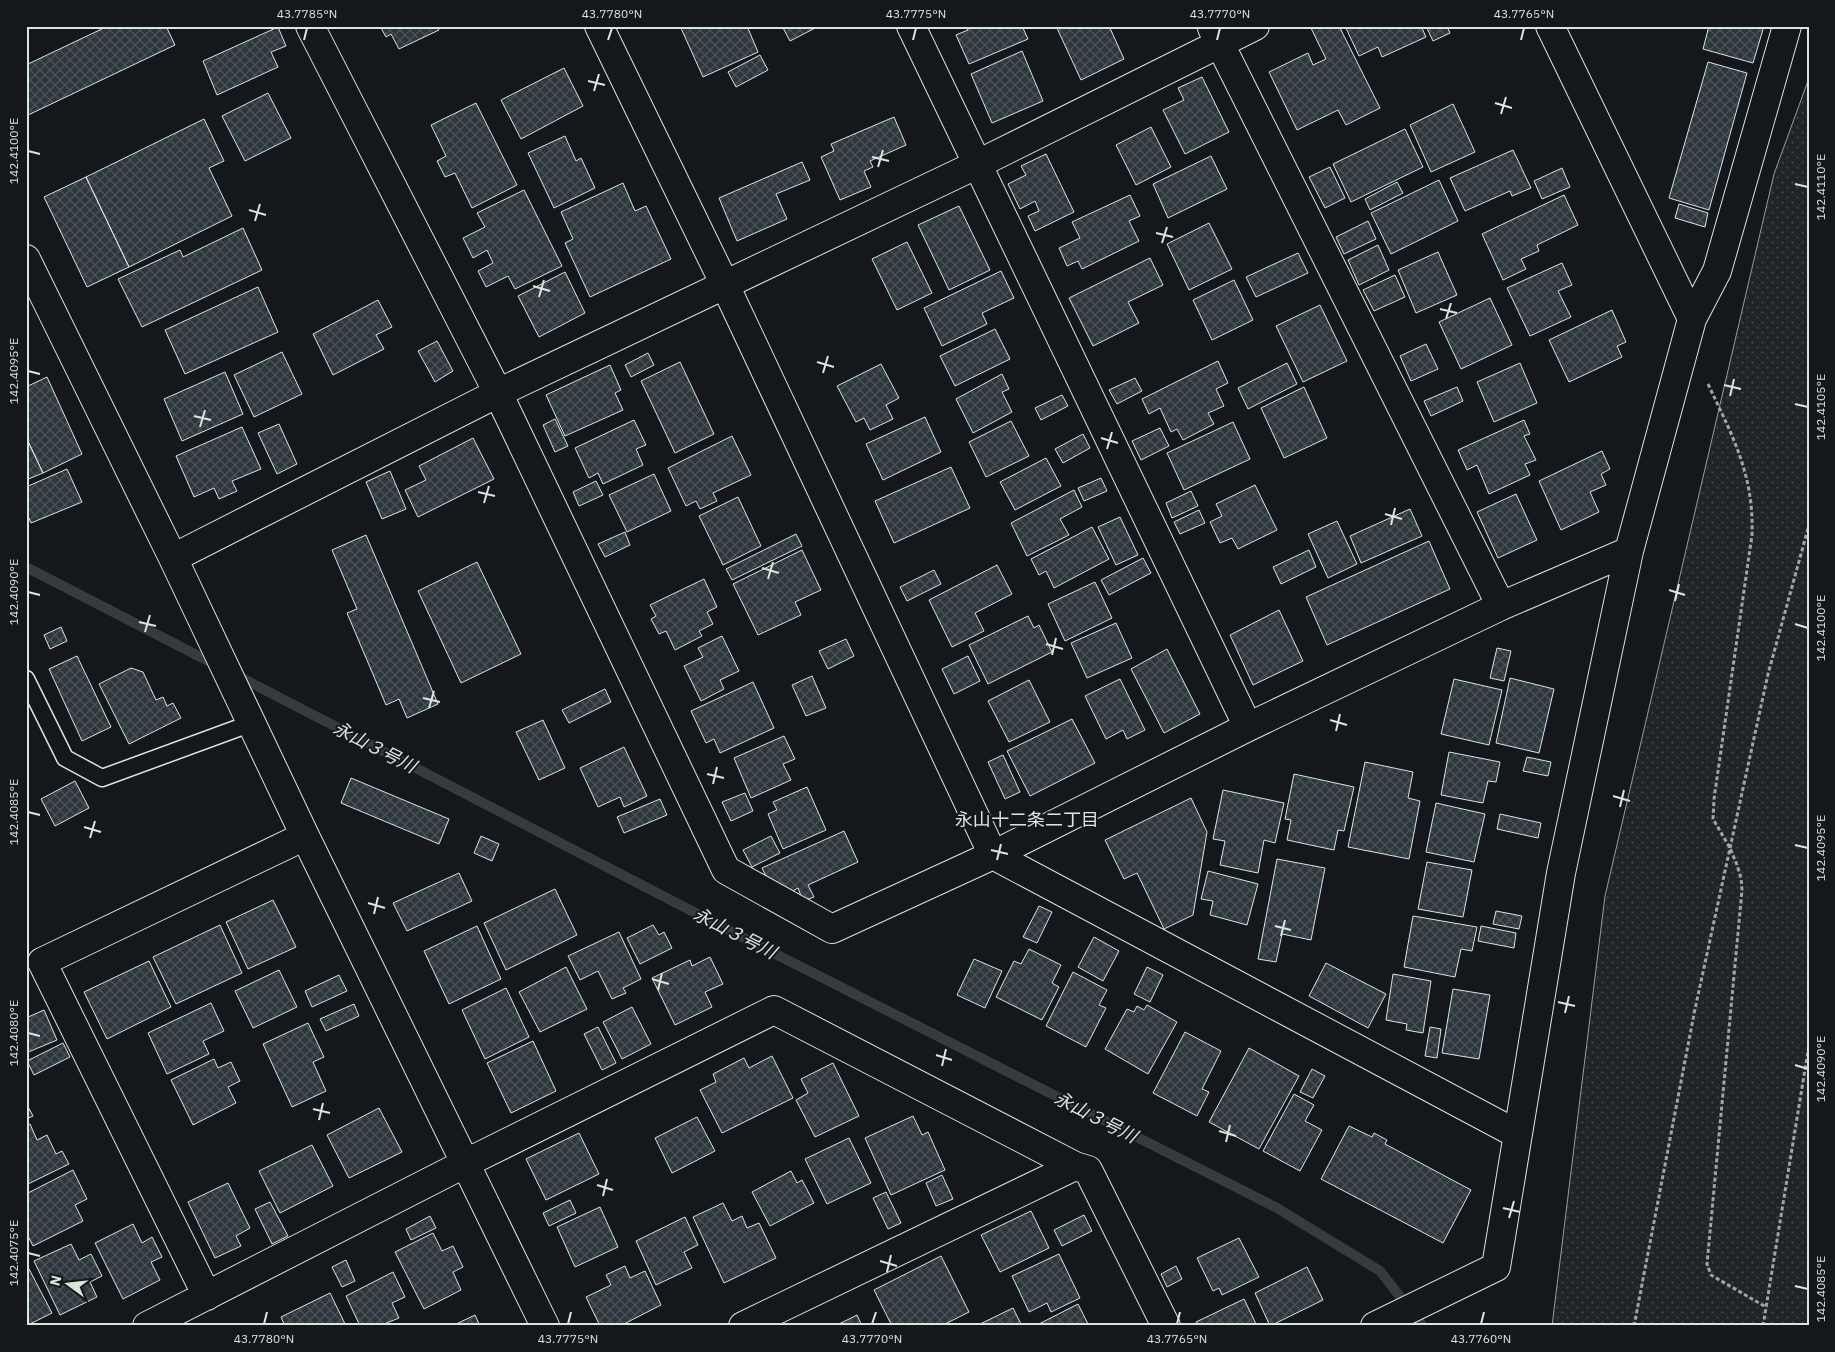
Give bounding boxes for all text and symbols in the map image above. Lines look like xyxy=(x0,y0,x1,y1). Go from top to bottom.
text: 43.7785°N xyxy=(277,6,337,21)
text: 43.7780°N xyxy=(582,6,642,21)
text: 43.7775°N xyxy=(886,6,946,21)
text: 43.7770°N xyxy=(1190,6,1250,21)
text: 43.7765°N xyxy=(1494,6,1554,21)
text: 142.4100°E xyxy=(6,118,21,184)
text: 142.4110°E xyxy=(1813,154,1828,220)
text: 142.4095°E xyxy=(6,338,21,404)
text: 142.4105°E xyxy=(1813,374,1828,440)
text: 142.4090°E xyxy=(6,559,21,625)
text: 142.4100°E xyxy=(1813,595,1828,661)
water label: 永山３号川 xyxy=(330,716,422,779)
text: 142.4085°E xyxy=(6,779,21,845)
district label: 永山十二条二丁目 xyxy=(955,808,1099,831)
text: 142.4095°E xyxy=(1813,815,1828,881)
water label: 永山３号川 xyxy=(690,902,782,965)
text: 142.4080°E xyxy=(6,1000,21,1066)
text: 142.4090°E xyxy=(1813,1036,1828,1102)
water label: 永山３号川 xyxy=(1051,1086,1143,1149)
text: 142.4075°E xyxy=(6,1220,21,1286)
text: 142.4085°E xyxy=(1813,1256,1828,1322)
north arrow xyxy=(42,1260,92,1310)
text: N xyxy=(45,1273,65,1288)
text: 43.7780°N xyxy=(234,1331,294,1346)
text: 43.7775°N xyxy=(538,1331,598,1346)
text: 43.7770°N xyxy=(842,1331,902,1346)
text: 43.7765°N xyxy=(1147,1331,1207,1346)
text: 43.7760°N xyxy=(1451,1331,1511,1346)

